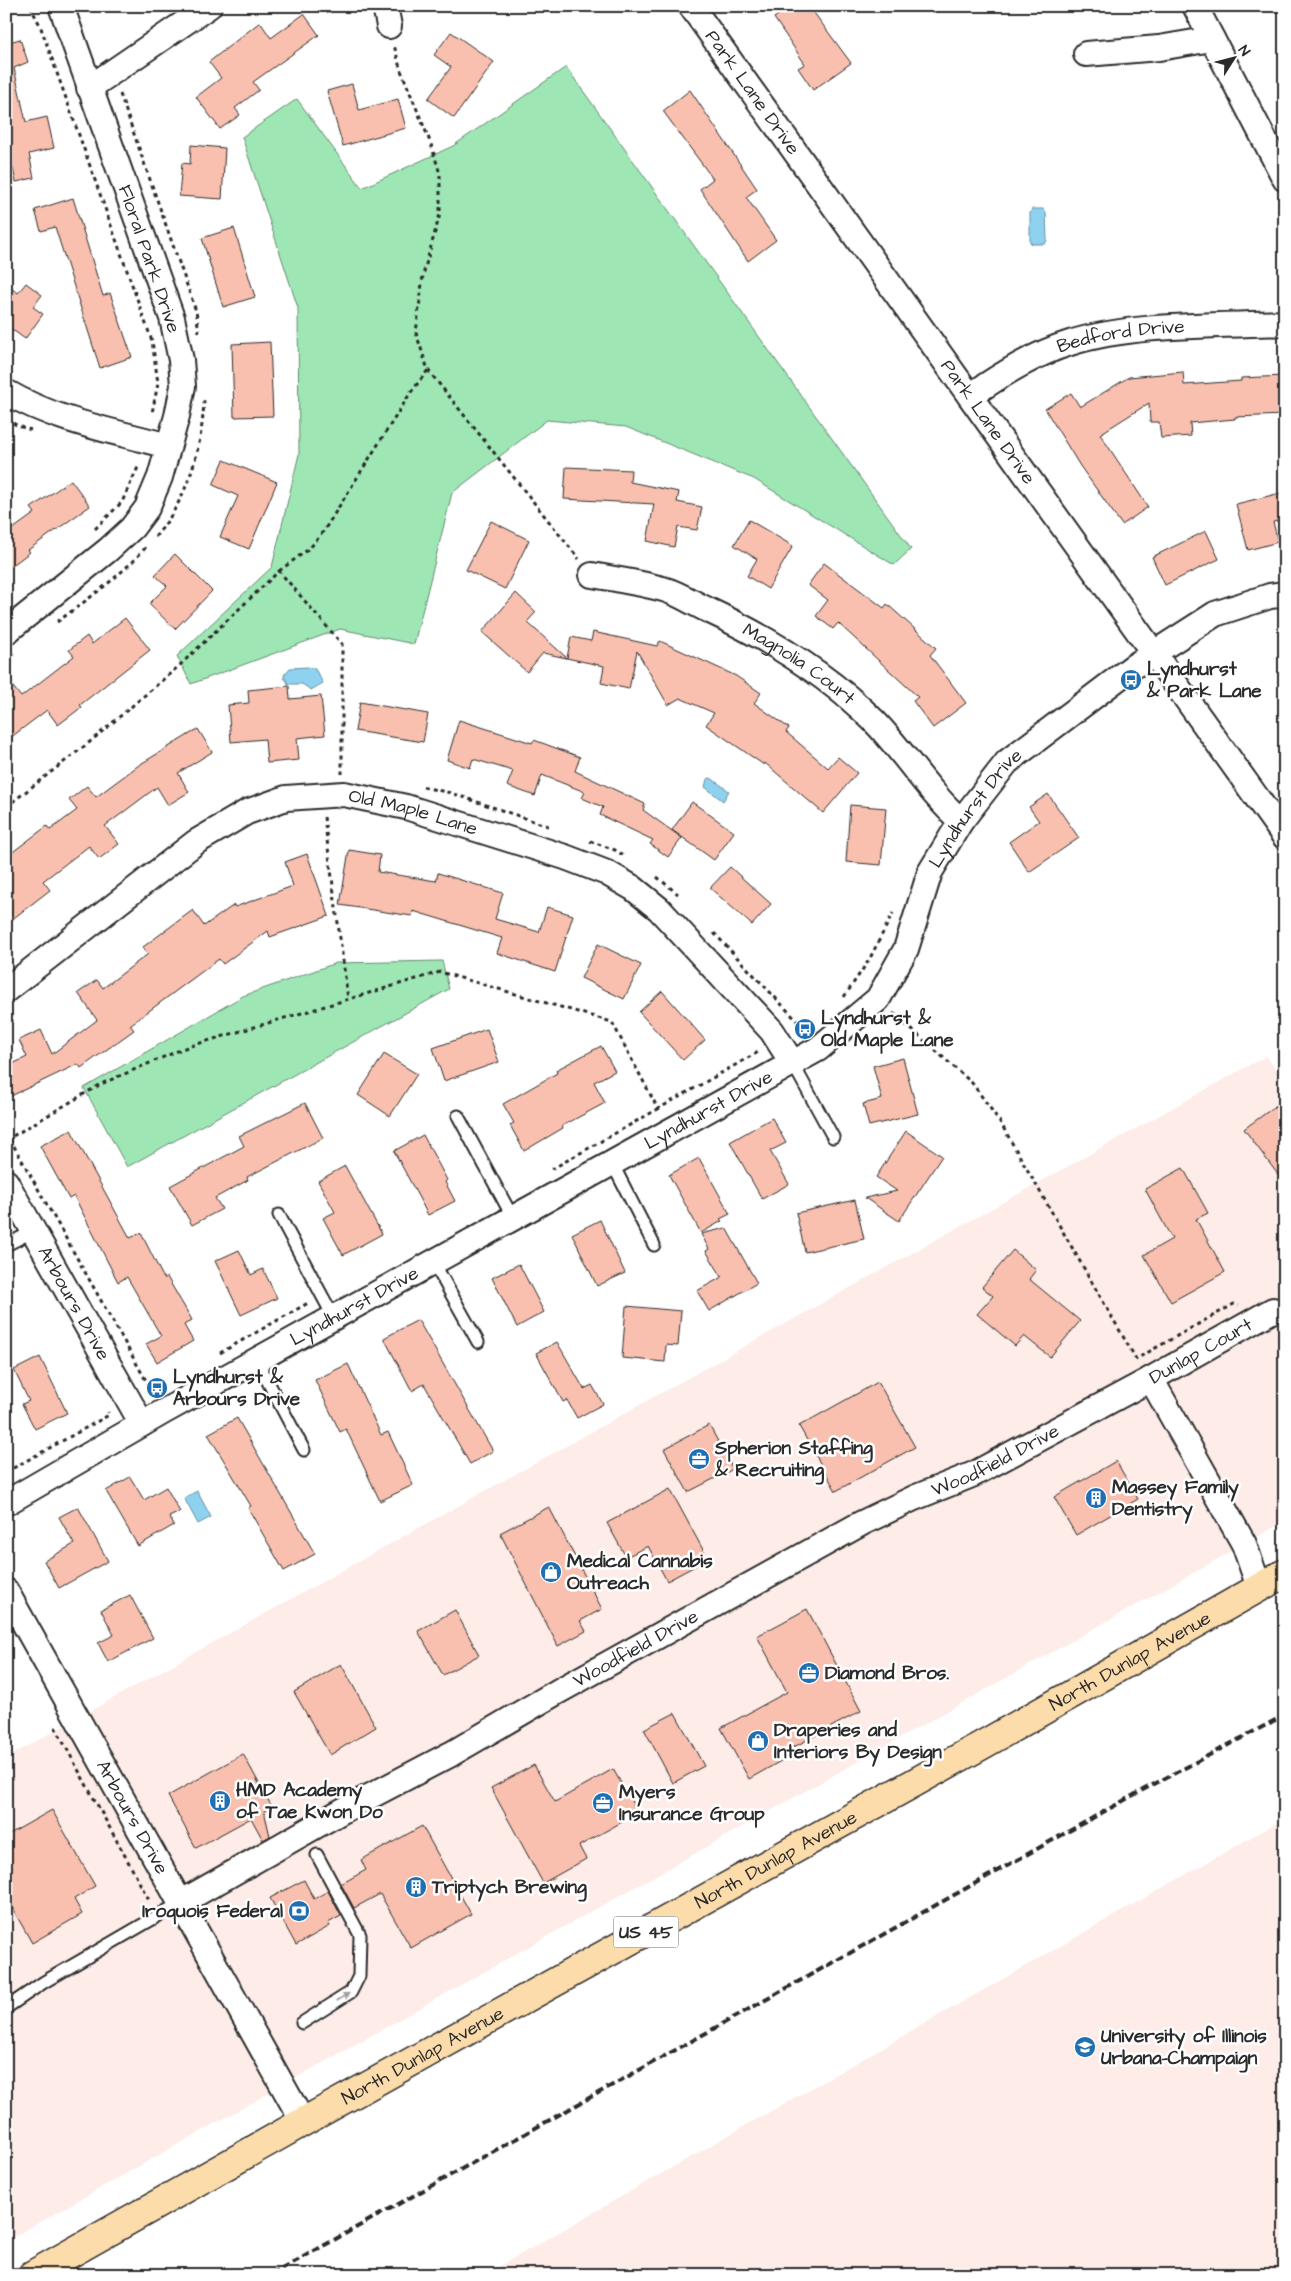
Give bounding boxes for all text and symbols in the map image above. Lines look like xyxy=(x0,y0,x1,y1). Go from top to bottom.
street label: Park Lane Drive xyxy=(699,24,807,160)
north arrow xyxy=(1208,32,1258,82)
text: N xyxy=(1233,42,1255,61)
street label: Floral Park Drive xyxy=(111,181,187,337)
street label: Bedford Drive xyxy=(1053,313,1185,360)
street label: Park Lane Drive xyxy=(934,354,1042,490)
street label: Magnolia Court xyxy=(738,616,861,711)
place label: Lyndhurst & Park Lane xyxy=(1146,656,1262,705)
bus stop icon: Lyndhurst & Park Lane xyxy=(1119,668,1143,692)
street label: Lyndhurst Drive xyxy=(922,742,1028,873)
street label: Old Maple Lane xyxy=(346,782,481,842)
place label: Lyndhurst & Old Maple Lane xyxy=(821,1005,954,1054)
bus stop icon: Lyndhurst & Old Maple Lane xyxy=(793,1017,817,1041)
street label: Lyndhurst Drive xyxy=(639,1063,778,1156)
street label: Arbours Drive xyxy=(31,1241,117,1365)
street label: Lyndhurst Drive xyxy=(285,1260,423,1353)
street label: Dunlap Court xyxy=(1144,1311,1257,1391)
place label: Lyndhurst & Arbours Drive xyxy=(173,1364,301,1413)
bus stop icon: Lyndhurst & Arbours Drive xyxy=(145,1376,169,1400)
street label: Woodfield Drive xyxy=(927,1417,1064,1503)
place label: Spherion Staffing & Recruiting xyxy=(714,1435,873,1485)
office icon: Spherion Staffing & Recruiting xyxy=(687,1447,711,1471)
place label: Massey Family Dentistry xyxy=(1112,1474,1239,1524)
building icon: Massey Family Dentistry xyxy=(1084,1486,1108,1510)
place label: Medical Cannabis Outreach xyxy=(567,1548,713,1597)
shop icon: Medical Cannabis Outreach xyxy=(539,1560,563,1584)
street label: Woodfield Drive xyxy=(568,1603,703,1694)
street label: North Dunlap Avenue xyxy=(1044,1604,1216,1718)
place label: Diamond Bros. xyxy=(825,1660,949,1687)
office icon: Diamond Bros. xyxy=(797,1661,821,1685)
place label: Draperies and Interiors By Design xyxy=(774,1717,942,1767)
shop icon: Draperies and Interiors By Design xyxy=(746,1729,770,1753)
street label: Arbours Drive xyxy=(90,1755,175,1879)
place label: HMD Academy of Tae Kwon Do xyxy=(236,1777,383,1826)
place label: Myers Insurance Group xyxy=(619,1779,765,1828)
building icon: HMD Academy of Tae Kwon Do xyxy=(208,1789,232,1813)
office icon: Myers Insurance Group xyxy=(591,1791,615,1815)
street label: North Dunlap Avenue xyxy=(690,1804,862,1915)
place label: Triptych Brewing xyxy=(431,1874,587,1902)
building icon: Triptych Brewing xyxy=(404,1875,428,1899)
place label: Iroquois Federal xyxy=(142,1898,283,1925)
bank icon: Iroquois Federal xyxy=(287,1899,311,1923)
road number: US 45 xyxy=(614,1916,678,1948)
one-way arrow xyxy=(337,1992,350,2002)
street label: North Dunlap Avenue xyxy=(337,2000,509,2112)
place label: University of Illinois Urbana-Champaign xyxy=(1101,2023,1267,2073)
school or university icon: University of Illinois Urbana-Champaign xyxy=(1073,2035,1097,2059)

